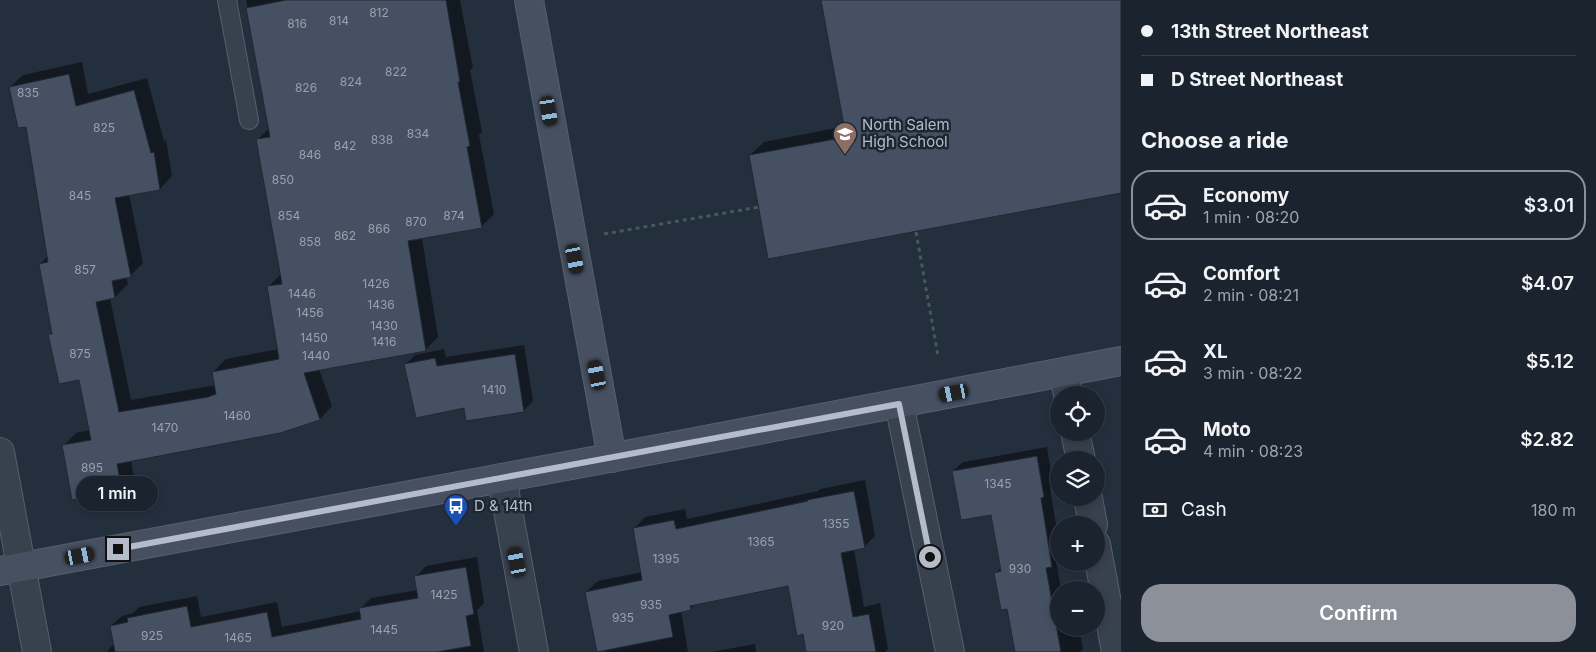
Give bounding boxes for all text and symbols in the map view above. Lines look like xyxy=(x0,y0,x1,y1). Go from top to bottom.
house number: 812 xyxy=(369,5,389,20)
house number: 814 xyxy=(329,13,349,28)
house number: 816 xyxy=(287,16,307,31)
text: 13th Street Northeast xyxy=(1171,20,1369,43)
house number: 822 xyxy=(385,64,407,79)
text: D Street Northeast xyxy=(1171,68,1343,91)
house number: 824 xyxy=(340,74,362,89)
house number: 826 xyxy=(295,80,317,95)
house number: 835 xyxy=(17,85,39,100)
car xyxy=(539,95,558,127)
place label: North Salem High School xyxy=(862,115,950,151)
house number: 825 xyxy=(93,120,115,135)
school or university icon: North Salem High School xyxy=(832,121,858,155)
house number: 834 xyxy=(407,126,430,141)
text: Choose a ride xyxy=(1141,127,1289,153)
house number: 838 xyxy=(371,132,393,147)
house number: 842 xyxy=(334,138,356,153)
house number: 846 xyxy=(299,147,321,162)
house number: 850 xyxy=(272,172,294,187)
icon: car xyxy=(1143,183,1188,228)
text: Economy xyxy=(1203,184,1289,207)
house number: 845 xyxy=(69,188,91,203)
text: $3.01 xyxy=(1524,194,1574,217)
text: 1 min · 08:20 xyxy=(1203,207,1299,227)
house number: 854 xyxy=(278,208,300,223)
house number: 874 xyxy=(443,208,465,223)
house number: 870 xyxy=(405,214,427,229)
house number: 866 xyxy=(368,221,390,236)
house number: 862 xyxy=(334,228,356,243)
house number: 858 xyxy=(299,234,321,249)
car xyxy=(564,243,585,275)
icon: car xyxy=(1143,261,1188,306)
house number: 857 xyxy=(74,262,96,277)
text: Comfort xyxy=(1203,262,1280,285)
text: $4.07 xyxy=(1521,272,1574,295)
house number: 1426 xyxy=(362,276,390,291)
text: 2 min · 08:21 xyxy=(1203,285,1299,305)
house number: 1446 xyxy=(288,286,316,301)
house number: 1436 xyxy=(367,297,395,312)
house number: 1456 xyxy=(296,305,324,320)
house number: 1430 xyxy=(370,318,398,333)
house number: 1450 xyxy=(300,330,328,345)
house number: 1416 xyxy=(372,334,396,349)
icon: car xyxy=(1143,339,1188,384)
text: XL xyxy=(1203,340,1228,363)
house number: 875 xyxy=(69,346,91,361)
house number: 1440 xyxy=(302,348,330,363)
text: $5.12 xyxy=(1526,350,1574,373)
car xyxy=(586,359,607,391)
text: 3 min · 08:22 xyxy=(1203,363,1302,383)
house number: 1410 xyxy=(482,382,506,397)
car xyxy=(937,383,970,403)
map controls xyxy=(1050,386,1105,636)
button: locate xyxy=(1050,386,1105,441)
house number: 1460 xyxy=(223,408,251,423)
icon: car xyxy=(1143,417,1188,462)
text: Moto xyxy=(1203,418,1251,441)
house number: 1470 xyxy=(152,420,178,435)
text: $2.82 xyxy=(1520,428,1574,451)
text: 4 min · 08:23 xyxy=(1203,441,1303,461)
button: layers xyxy=(1050,451,1105,506)
house number: 895 xyxy=(81,460,103,475)
callout: 1 min xyxy=(77,476,159,512)
house number: 1345 xyxy=(984,476,1012,491)
text: 1 min xyxy=(97,483,137,503)
bus stop icon: D & 14th xyxy=(443,493,469,527)
place label: D & 14th xyxy=(474,496,533,515)
icon: cash xyxy=(1141,496,1169,524)
text: Cash xyxy=(1181,498,1227,521)
text: 180 m xyxy=(1531,500,1576,520)
house number: 1355 xyxy=(823,516,849,531)
button: + xyxy=(1050,516,1105,571)
house number: 1365 xyxy=(747,534,775,549)
route end xyxy=(107,538,129,560)
car xyxy=(63,546,96,566)
car xyxy=(506,546,527,578)
route start xyxy=(919,546,941,568)
house number: 1395 xyxy=(652,551,680,566)
house number: 930 xyxy=(1009,561,1031,576)
button: − xyxy=(1050,581,1105,636)
button: Confirm xyxy=(1141,584,1576,642)
house number: 1425 xyxy=(430,587,458,602)
house number: 935 xyxy=(640,597,662,612)
house number: 935 xyxy=(612,610,634,625)
house number: 920 xyxy=(822,618,844,633)
house number: 1445 xyxy=(370,622,398,637)
house number: 925 xyxy=(141,628,163,643)
house number: 1465 xyxy=(224,630,252,645)

